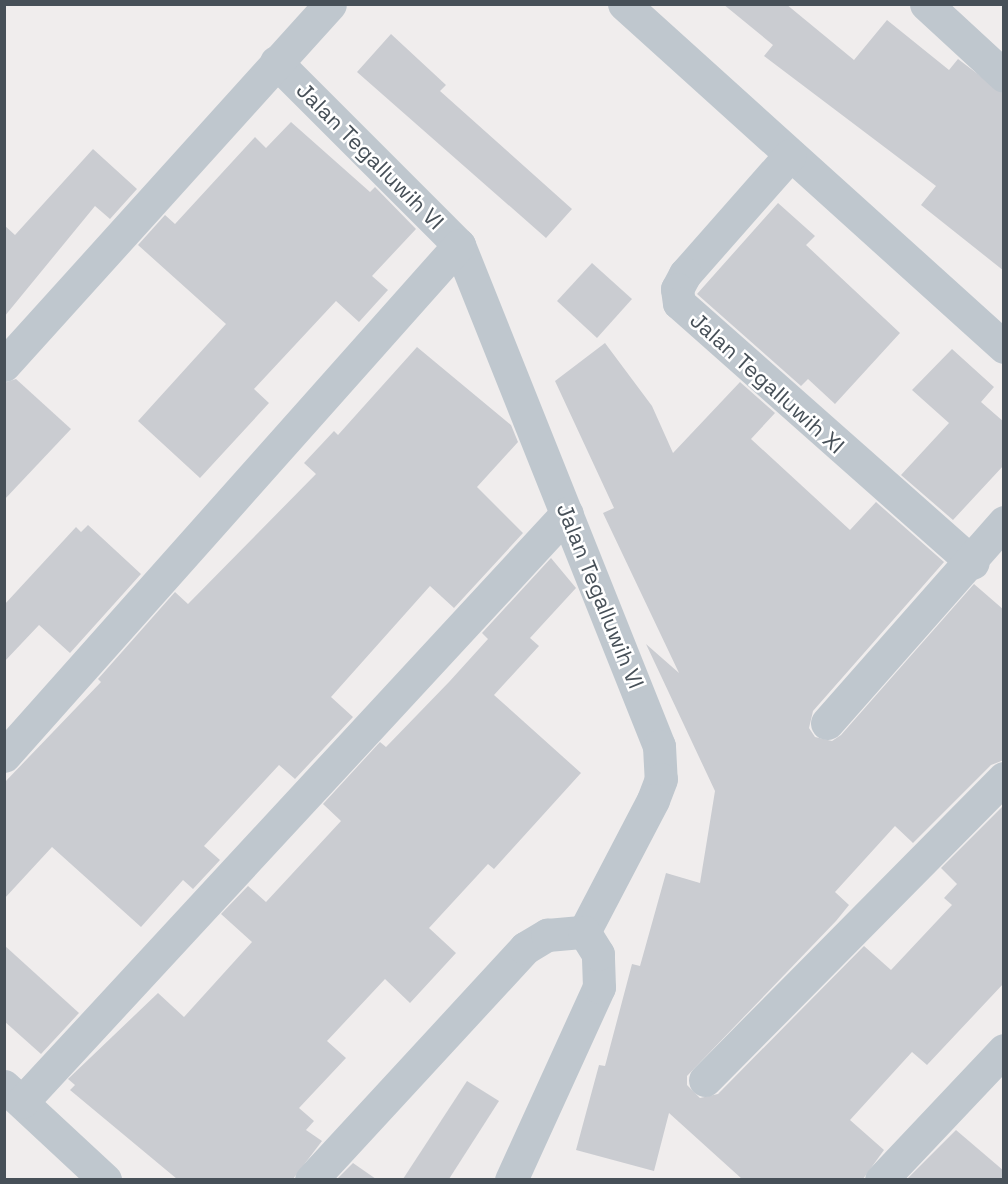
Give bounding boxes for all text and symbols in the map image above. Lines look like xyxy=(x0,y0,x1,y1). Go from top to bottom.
street label: Jalan Tegalluwih VI xyxy=(291,77,449,235)
street label: Jalan Tegalluwih XI xyxy=(684,307,850,459)
street label: Jalan Tegalluwih VI xyxy=(551,499,649,693)

